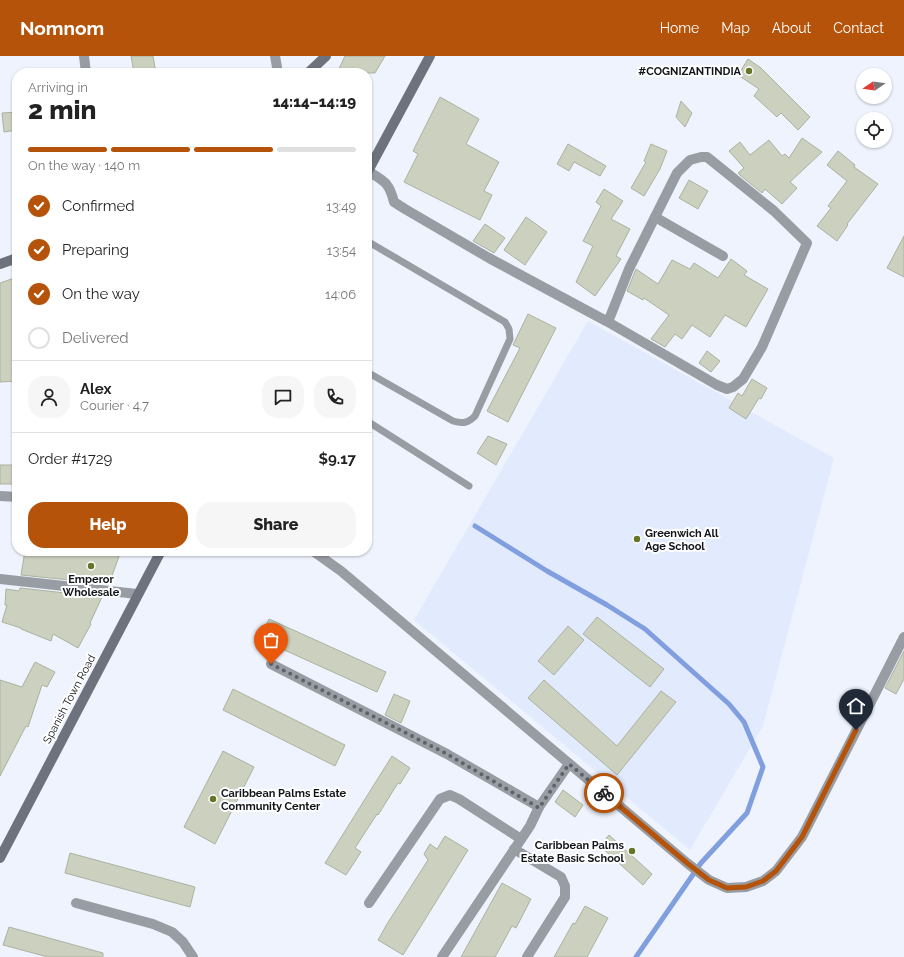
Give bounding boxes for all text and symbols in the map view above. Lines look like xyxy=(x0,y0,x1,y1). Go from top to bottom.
text: Nomnom xyxy=(20,17,104,39)
text: Home xyxy=(660,20,699,36)
text: Map xyxy=(721,20,750,36)
text: About xyxy=(772,20,811,36)
text: Contact xyxy=(833,20,884,36)
place label: #COGNIZANTINDIA xyxy=(638,65,742,78)
marker: #COGNIZANTINDIA xyxy=(744,66,754,76)
north arrow xyxy=(856,68,892,104)
map controls xyxy=(856,68,892,148)
text: Arriving in xyxy=(28,80,88,95)
text: 14:14–14:19 xyxy=(273,93,356,111)
text: 2 min xyxy=(28,95,96,125)
button: locate xyxy=(856,112,892,148)
text: On the way · 140 m xyxy=(28,158,140,173)
icon: check xyxy=(28,195,50,217)
text: Confirmed xyxy=(62,197,135,215)
text: 13:49 xyxy=(326,199,356,214)
icon: check xyxy=(28,239,50,261)
text: Preparing xyxy=(62,241,129,259)
text: 13:54 xyxy=(327,243,356,258)
icon: check xyxy=(28,283,50,305)
text: On the way xyxy=(62,285,140,303)
text: 14:06 xyxy=(325,287,356,302)
text: Delivered xyxy=(62,329,129,347)
button: person xyxy=(28,376,70,418)
button: chat xyxy=(262,376,304,418)
button: phone xyxy=(314,376,356,418)
text: Alex xyxy=(80,380,111,398)
text: Courier · 4.7 xyxy=(80,398,149,413)
text: Order #1729 xyxy=(28,450,112,468)
text: $9.17 xyxy=(318,450,356,468)
button: Help xyxy=(28,502,188,548)
button: Share xyxy=(196,502,356,548)
place label: Greenwich All Age School xyxy=(645,527,719,553)
marker: Greenwich All Age School xyxy=(632,534,642,544)
marker: Emperor Wholesale xyxy=(86,561,96,571)
place label: Emperor Wholesale xyxy=(63,573,120,599)
pin xyxy=(254,623,288,664)
icon: bag xyxy=(260,629,282,651)
street label: Spanish Town Road xyxy=(40,652,98,746)
pin xyxy=(839,689,873,730)
icon: home xyxy=(845,695,867,717)
courier xyxy=(584,773,624,813)
icon: bike xyxy=(593,782,615,804)
place label: Caribbean Palms Estate Community Center xyxy=(221,787,347,813)
marker: Caribbean Palms Estate Community Center xyxy=(208,794,218,804)
place label: Caribbean Palms Estate Basic School xyxy=(521,839,625,865)
marker: Caribbean Palms Estate Basic School xyxy=(627,846,637,856)

